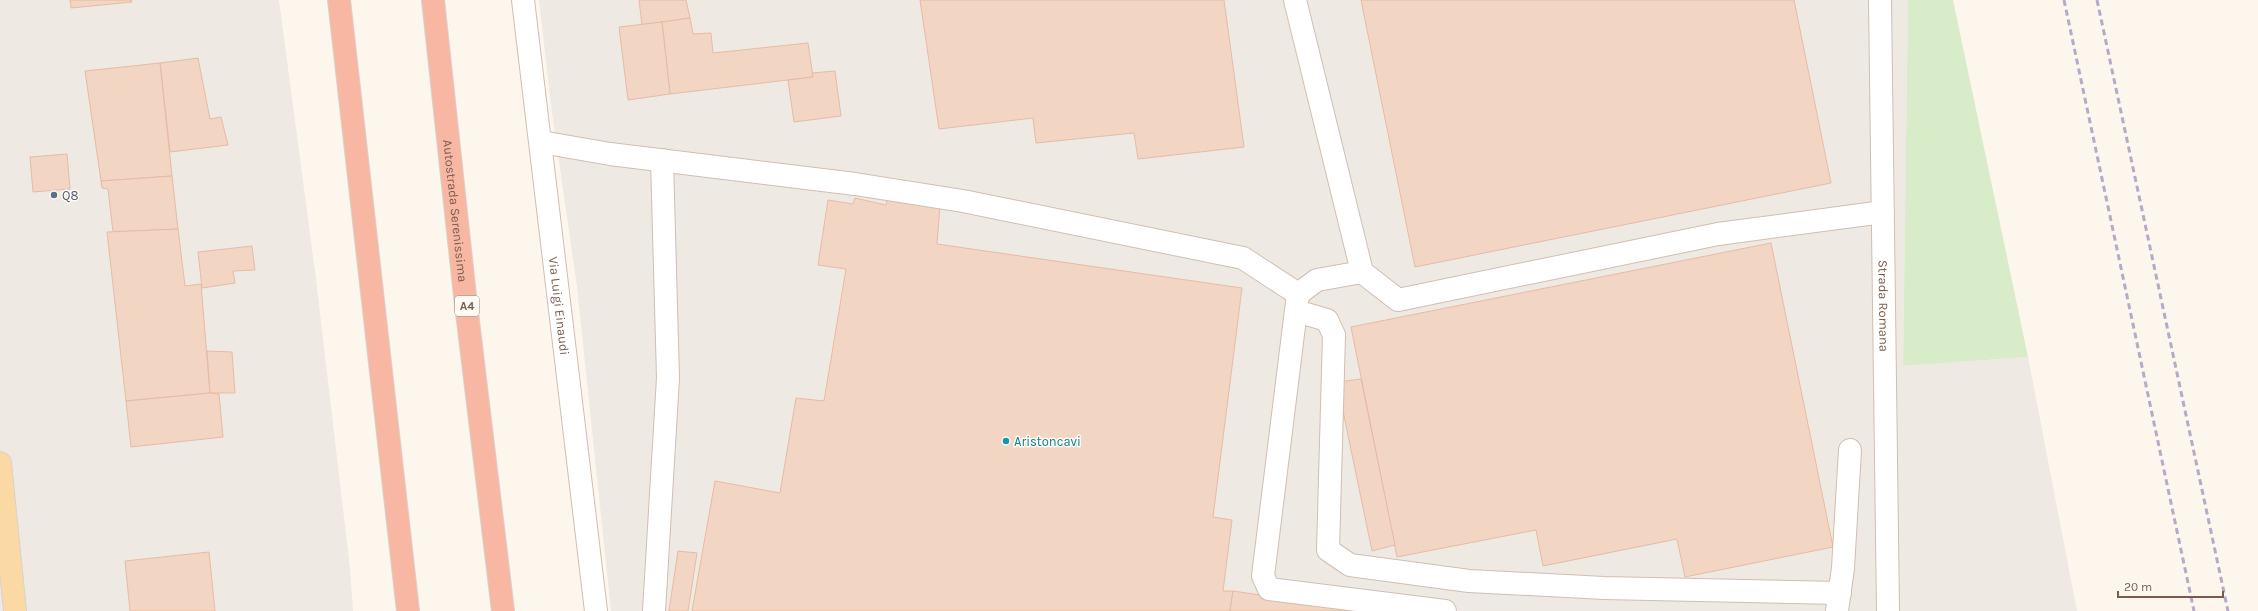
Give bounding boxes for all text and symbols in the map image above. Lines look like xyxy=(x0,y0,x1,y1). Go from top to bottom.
street label: Autostrada Serenissima xyxy=(440,139,470,283)
place label: Q8 xyxy=(62,188,78,203)
marker: Q8 xyxy=(49,190,59,200)
street label: Via Luigi Einaudi xyxy=(546,256,572,356)
street label: Strada Romana xyxy=(1875,260,1892,352)
road number: A4 xyxy=(455,296,479,316)
place label: Aristoncavi xyxy=(1014,434,1081,449)
marker: Aristoncavi xyxy=(1001,436,1011,446)
scale bar xyxy=(2118,573,2223,599)
text: 20 m xyxy=(2124,580,2152,594)

